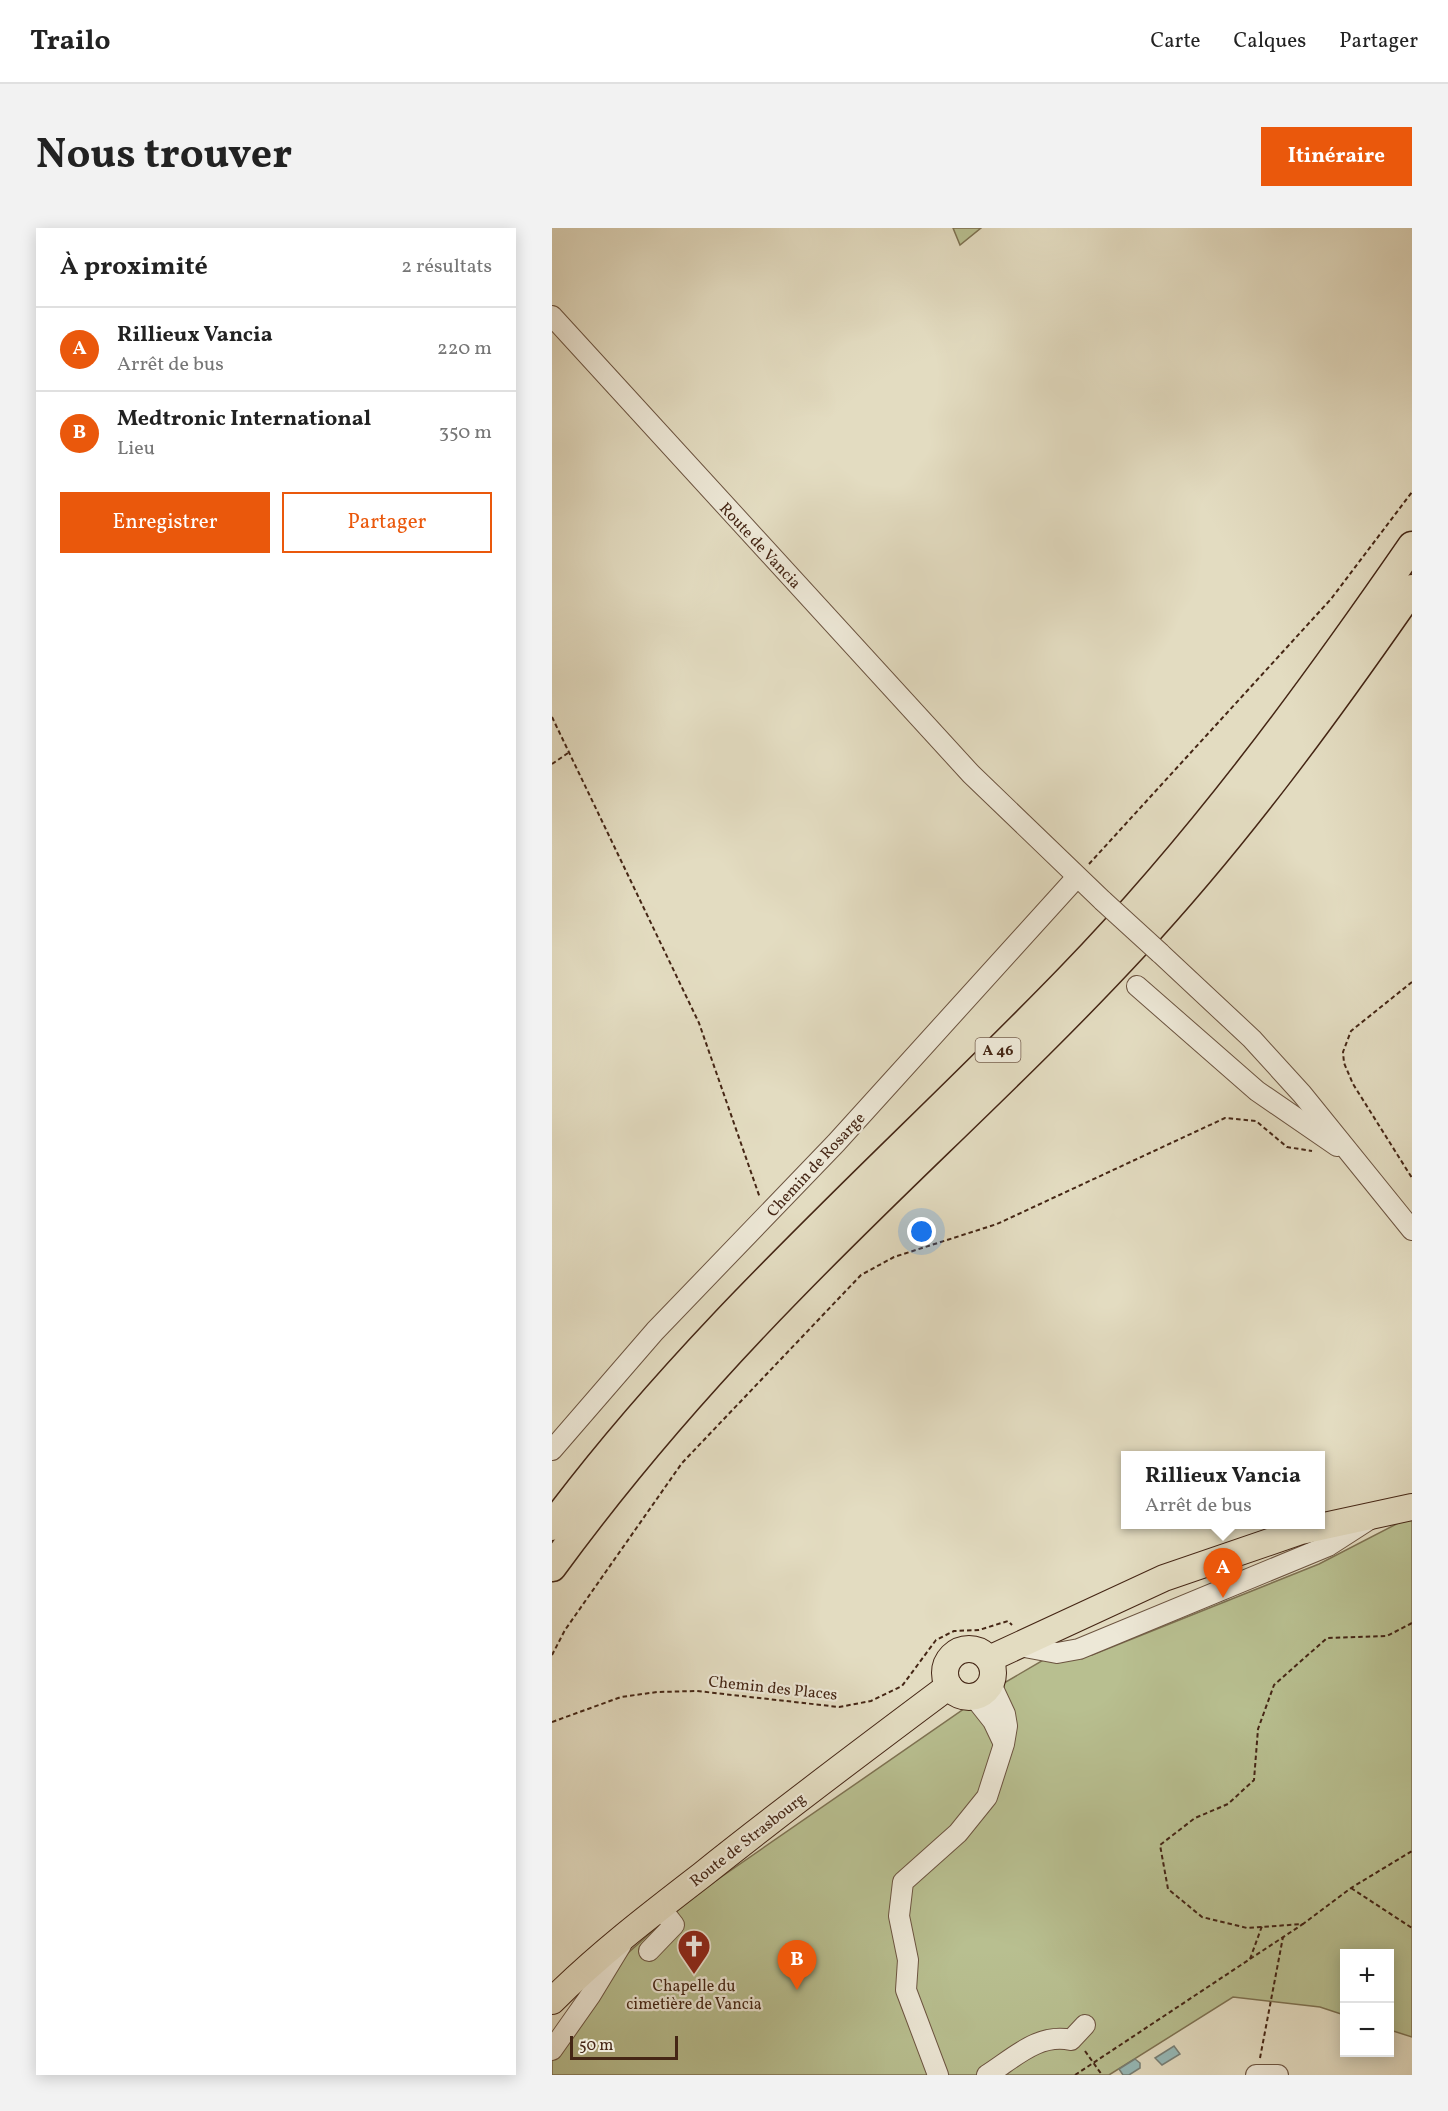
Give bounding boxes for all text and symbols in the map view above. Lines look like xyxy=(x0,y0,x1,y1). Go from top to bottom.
text: Trailo xyxy=(30,22,111,61)
text: Carte xyxy=(1150,27,1201,56)
text: Calques xyxy=(1234,27,1306,56)
text: Partager xyxy=(1339,27,1418,56)
text: Nous trouver xyxy=(36,127,292,186)
button: Itinéraire xyxy=(1261,127,1412,186)
text: À proximité xyxy=(60,249,208,285)
text: 2 résultats xyxy=(401,253,492,281)
text: Rillieux Vancia xyxy=(117,320,273,351)
text: A xyxy=(72,335,87,363)
text: 220 m xyxy=(437,335,492,363)
text: Arrêt de bus xyxy=(117,351,224,379)
text: Medtronic International xyxy=(117,404,371,435)
text: B xyxy=(73,419,86,447)
text: 350 m xyxy=(439,419,492,447)
text: Lieu xyxy=(117,435,155,463)
button: Enregistrer xyxy=(60,492,270,553)
button: Partager xyxy=(282,492,492,553)
street label: Route de Vancia xyxy=(714,498,805,594)
road number: A 46 xyxy=(976,1038,1020,1062)
street label: Chemin de Rosarge xyxy=(762,1108,871,1222)
your location xyxy=(907,1217,936,1246)
popup xyxy=(1121,1451,1325,1529)
text: Rillieux Vancia xyxy=(1145,1461,1301,1492)
text: Arrêt de bus xyxy=(1145,1492,1252,1520)
pin: A xyxy=(1204,1548,1242,1598)
street label: Chemin des Places xyxy=(707,1671,839,1707)
street label: Route de Strasbourg xyxy=(686,1788,811,1893)
church icon: Chapelle du cimetière de Vancia xyxy=(676,1928,712,1975)
pin: B xyxy=(778,1940,816,1990)
map controls xyxy=(1340,1949,1394,2057)
button: + xyxy=(1340,1949,1394,2003)
place label: Chapelle du cimetière de Vancia xyxy=(626,1976,762,2016)
button: − xyxy=(1340,2003,1394,2057)
scale bar xyxy=(570,2033,678,2060)
text: 50 m xyxy=(579,2035,613,2057)

